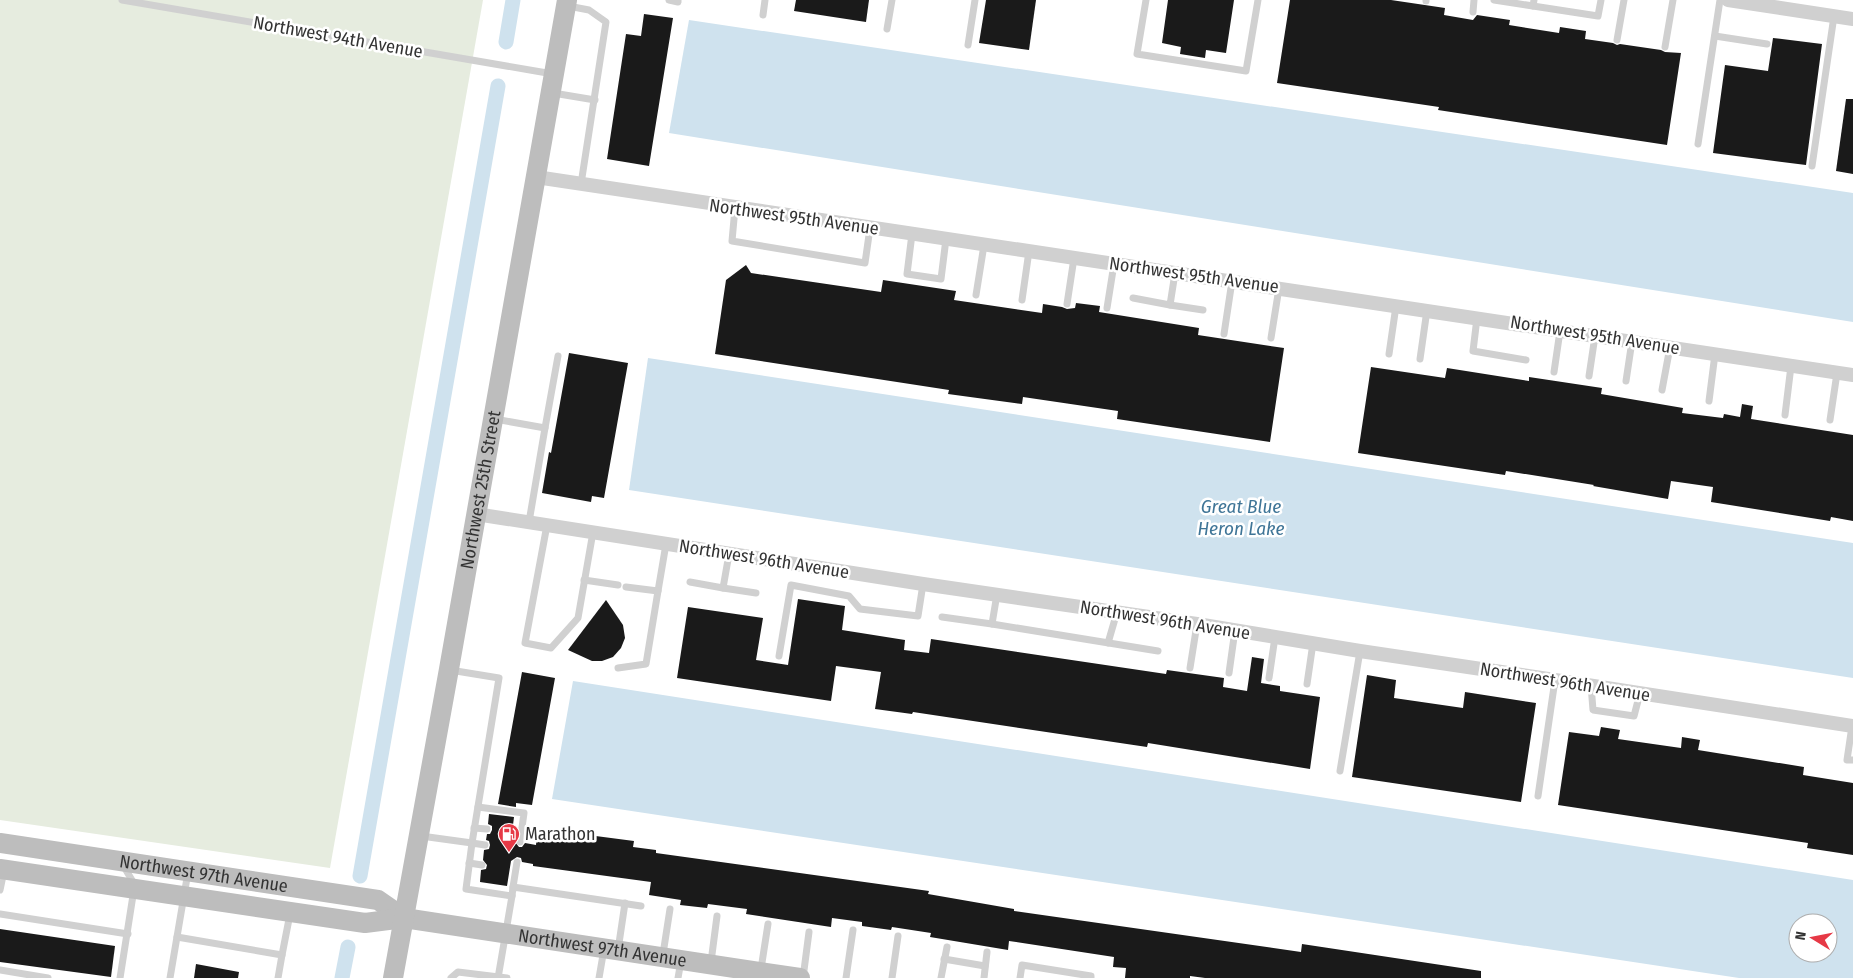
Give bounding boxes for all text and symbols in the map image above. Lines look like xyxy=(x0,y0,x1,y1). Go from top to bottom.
street label: Northwest 94th Avenue xyxy=(252,11,424,63)
street label: Northwest 95th Avenue xyxy=(708,194,880,240)
street label: Northwest 95th Avenue xyxy=(1108,252,1280,298)
street label: Northwest 95th Avenue xyxy=(1509,311,1681,359)
street label: Northwest 25th Street xyxy=(456,409,505,571)
water label: Great Blue Heron Lake xyxy=(1197,495,1285,540)
street label: Northwest 96th Avenue xyxy=(677,535,851,583)
street label: Northwest 96th Avenue xyxy=(1078,596,1252,644)
street label: Northwest 96th Avenue xyxy=(1478,658,1652,706)
fuel station icon: Marathon xyxy=(497,822,521,853)
place label: Marathon xyxy=(525,823,596,845)
street label: Northwest 97th Avenue xyxy=(118,850,290,897)
north arrow xyxy=(1788,913,1838,963)
street label: Northwest 97th Avenue xyxy=(517,924,688,972)
text: N xyxy=(1792,930,1810,941)

